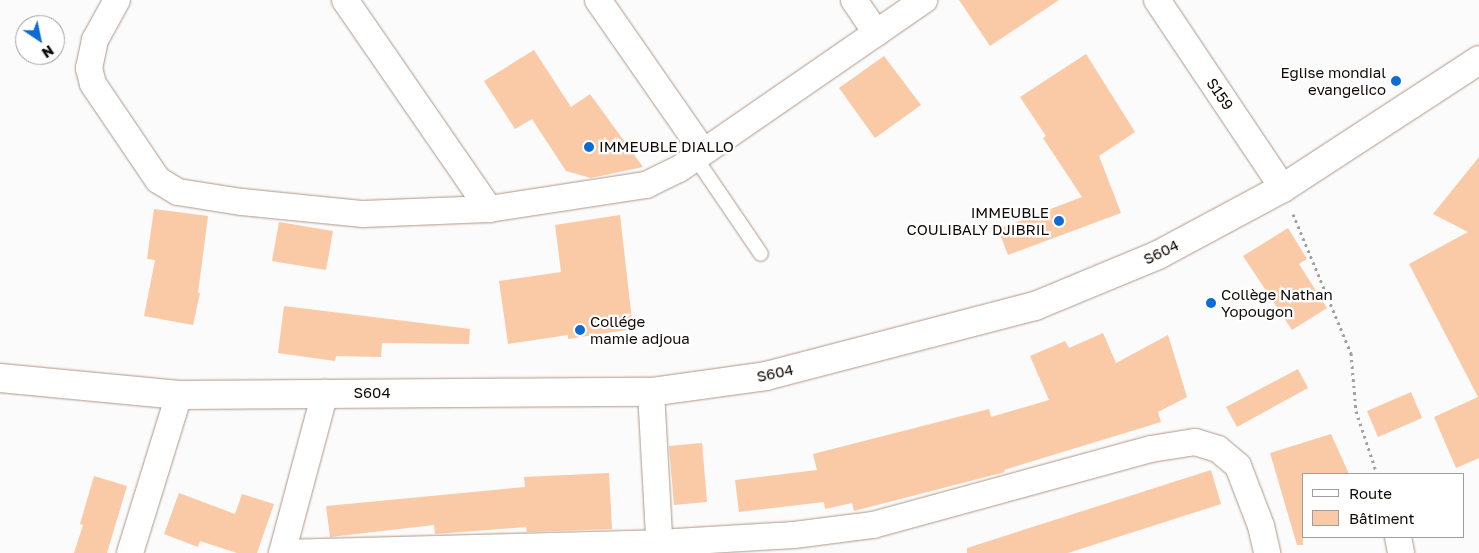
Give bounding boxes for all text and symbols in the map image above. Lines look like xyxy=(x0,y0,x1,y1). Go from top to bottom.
north arrow xyxy=(15,15,65,65)
text: N xyxy=(39,42,57,62)
place label: Eglise mondial evangelico xyxy=(1281,63,1386,98)
street label: S159 xyxy=(1203,75,1237,113)
marker: Eglise mondial evangelico xyxy=(1390,75,1402,87)
place label: IMMEUBLE DIALLO xyxy=(599,138,734,156)
marker: IMMEUBLE DIALLO xyxy=(583,141,595,153)
place label: IMMEUBLE COULIBALY DJIBRIL xyxy=(907,203,1049,238)
marker: IMMEUBLE COULIBALY DJIBRIL xyxy=(1053,215,1065,227)
street label: S604 xyxy=(1140,236,1182,268)
place label: Collège Nathan Yopougon xyxy=(1221,285,1333,320)
marker: Collège Nathan Yopougon xyxy=(1205,297,1217,309)
place label: Collége mamie adjoua xyxy=(590,312,690,347)
marker: Collége mamie adjoua xyxy=(574,324,586,336)
street label: S604 xyxy=(755,360,795,386)
street label: S604 xyxy=(353,384,391,402)
legend xyxy=(1302,473,1464,538)
text: Route xyxy=(1349,484,1392,502)
text: Bâtiment xyxy=(1349,509,1414,527)

